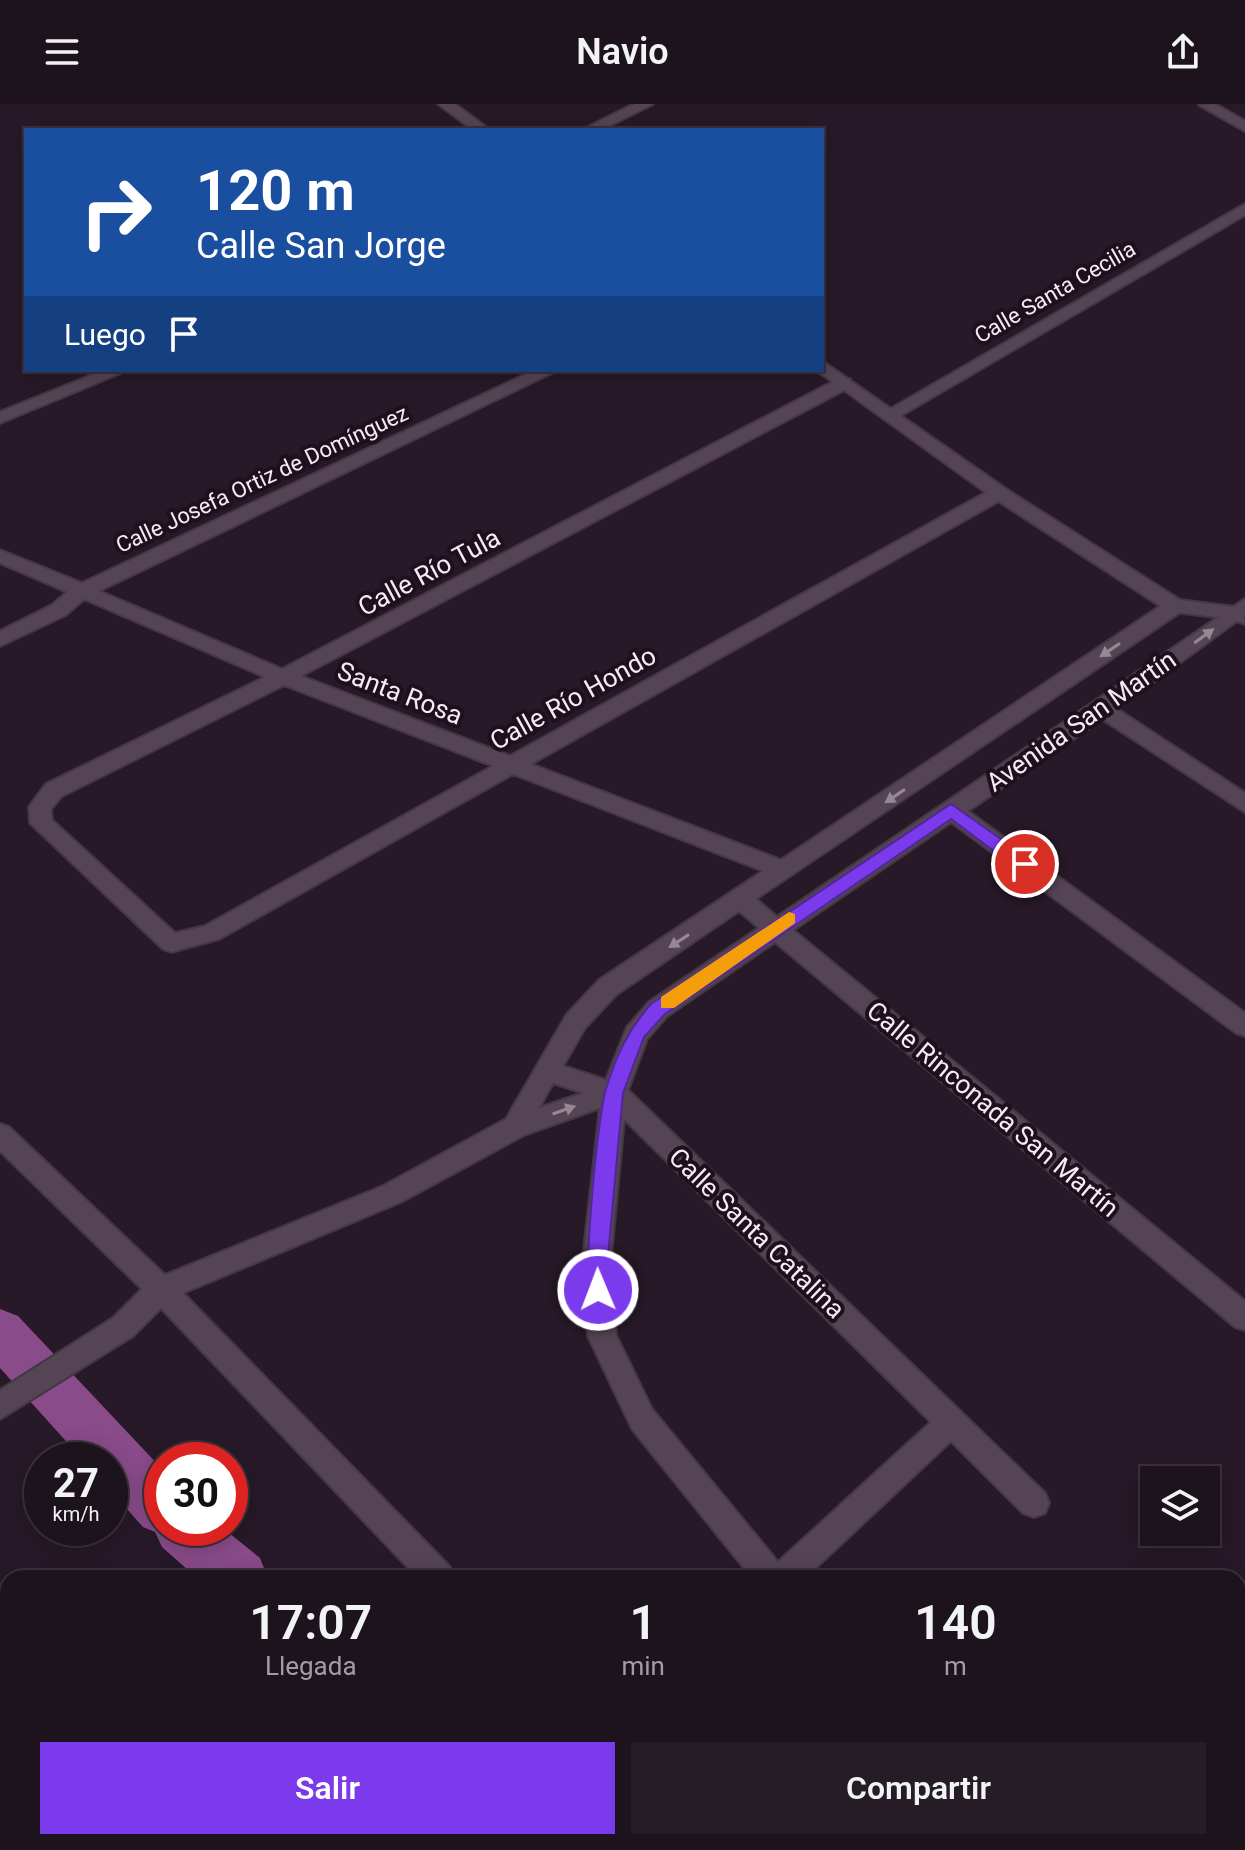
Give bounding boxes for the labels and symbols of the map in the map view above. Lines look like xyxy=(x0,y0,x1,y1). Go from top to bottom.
street label: Calle Santa Cecilia xyxy=(970,236,1140,348)
street label: Calle Josefa Ortiz de Domínguez xyxy=(112,400,412,558)
street label: Calle Río Tula xyxy=(353,522,505,622)
one-way arrow xyxy=(1193,629,1214,644)
street label: Calle Río Hondo xyxy=(485,640,661,756)
one-way arrow xyxy=(1099,642,1121,657)
street label: Avenida San Martín xyxy=(980,644,1182,798)
street label: Santa Rosa xyxy=(333,655,467,731)
one-way arrow xyxy=(884,788,905,803)
pin xyxy=(991,830,1059,898)
one-way arrow xyxy=(668,933,690,947)
street label: Calle Rinconada San Martín xyxy=(861,995,1125,1223)
one-way arrow xyxy=(553,1103,577,1115)
street label: Calle Santa Catalina xyxy=(663,1142,851,1324)
position arrow xyxy=(556,1248,640,1332)
speed limit sign: 30 xyxy=(144,1442,248,1546)

